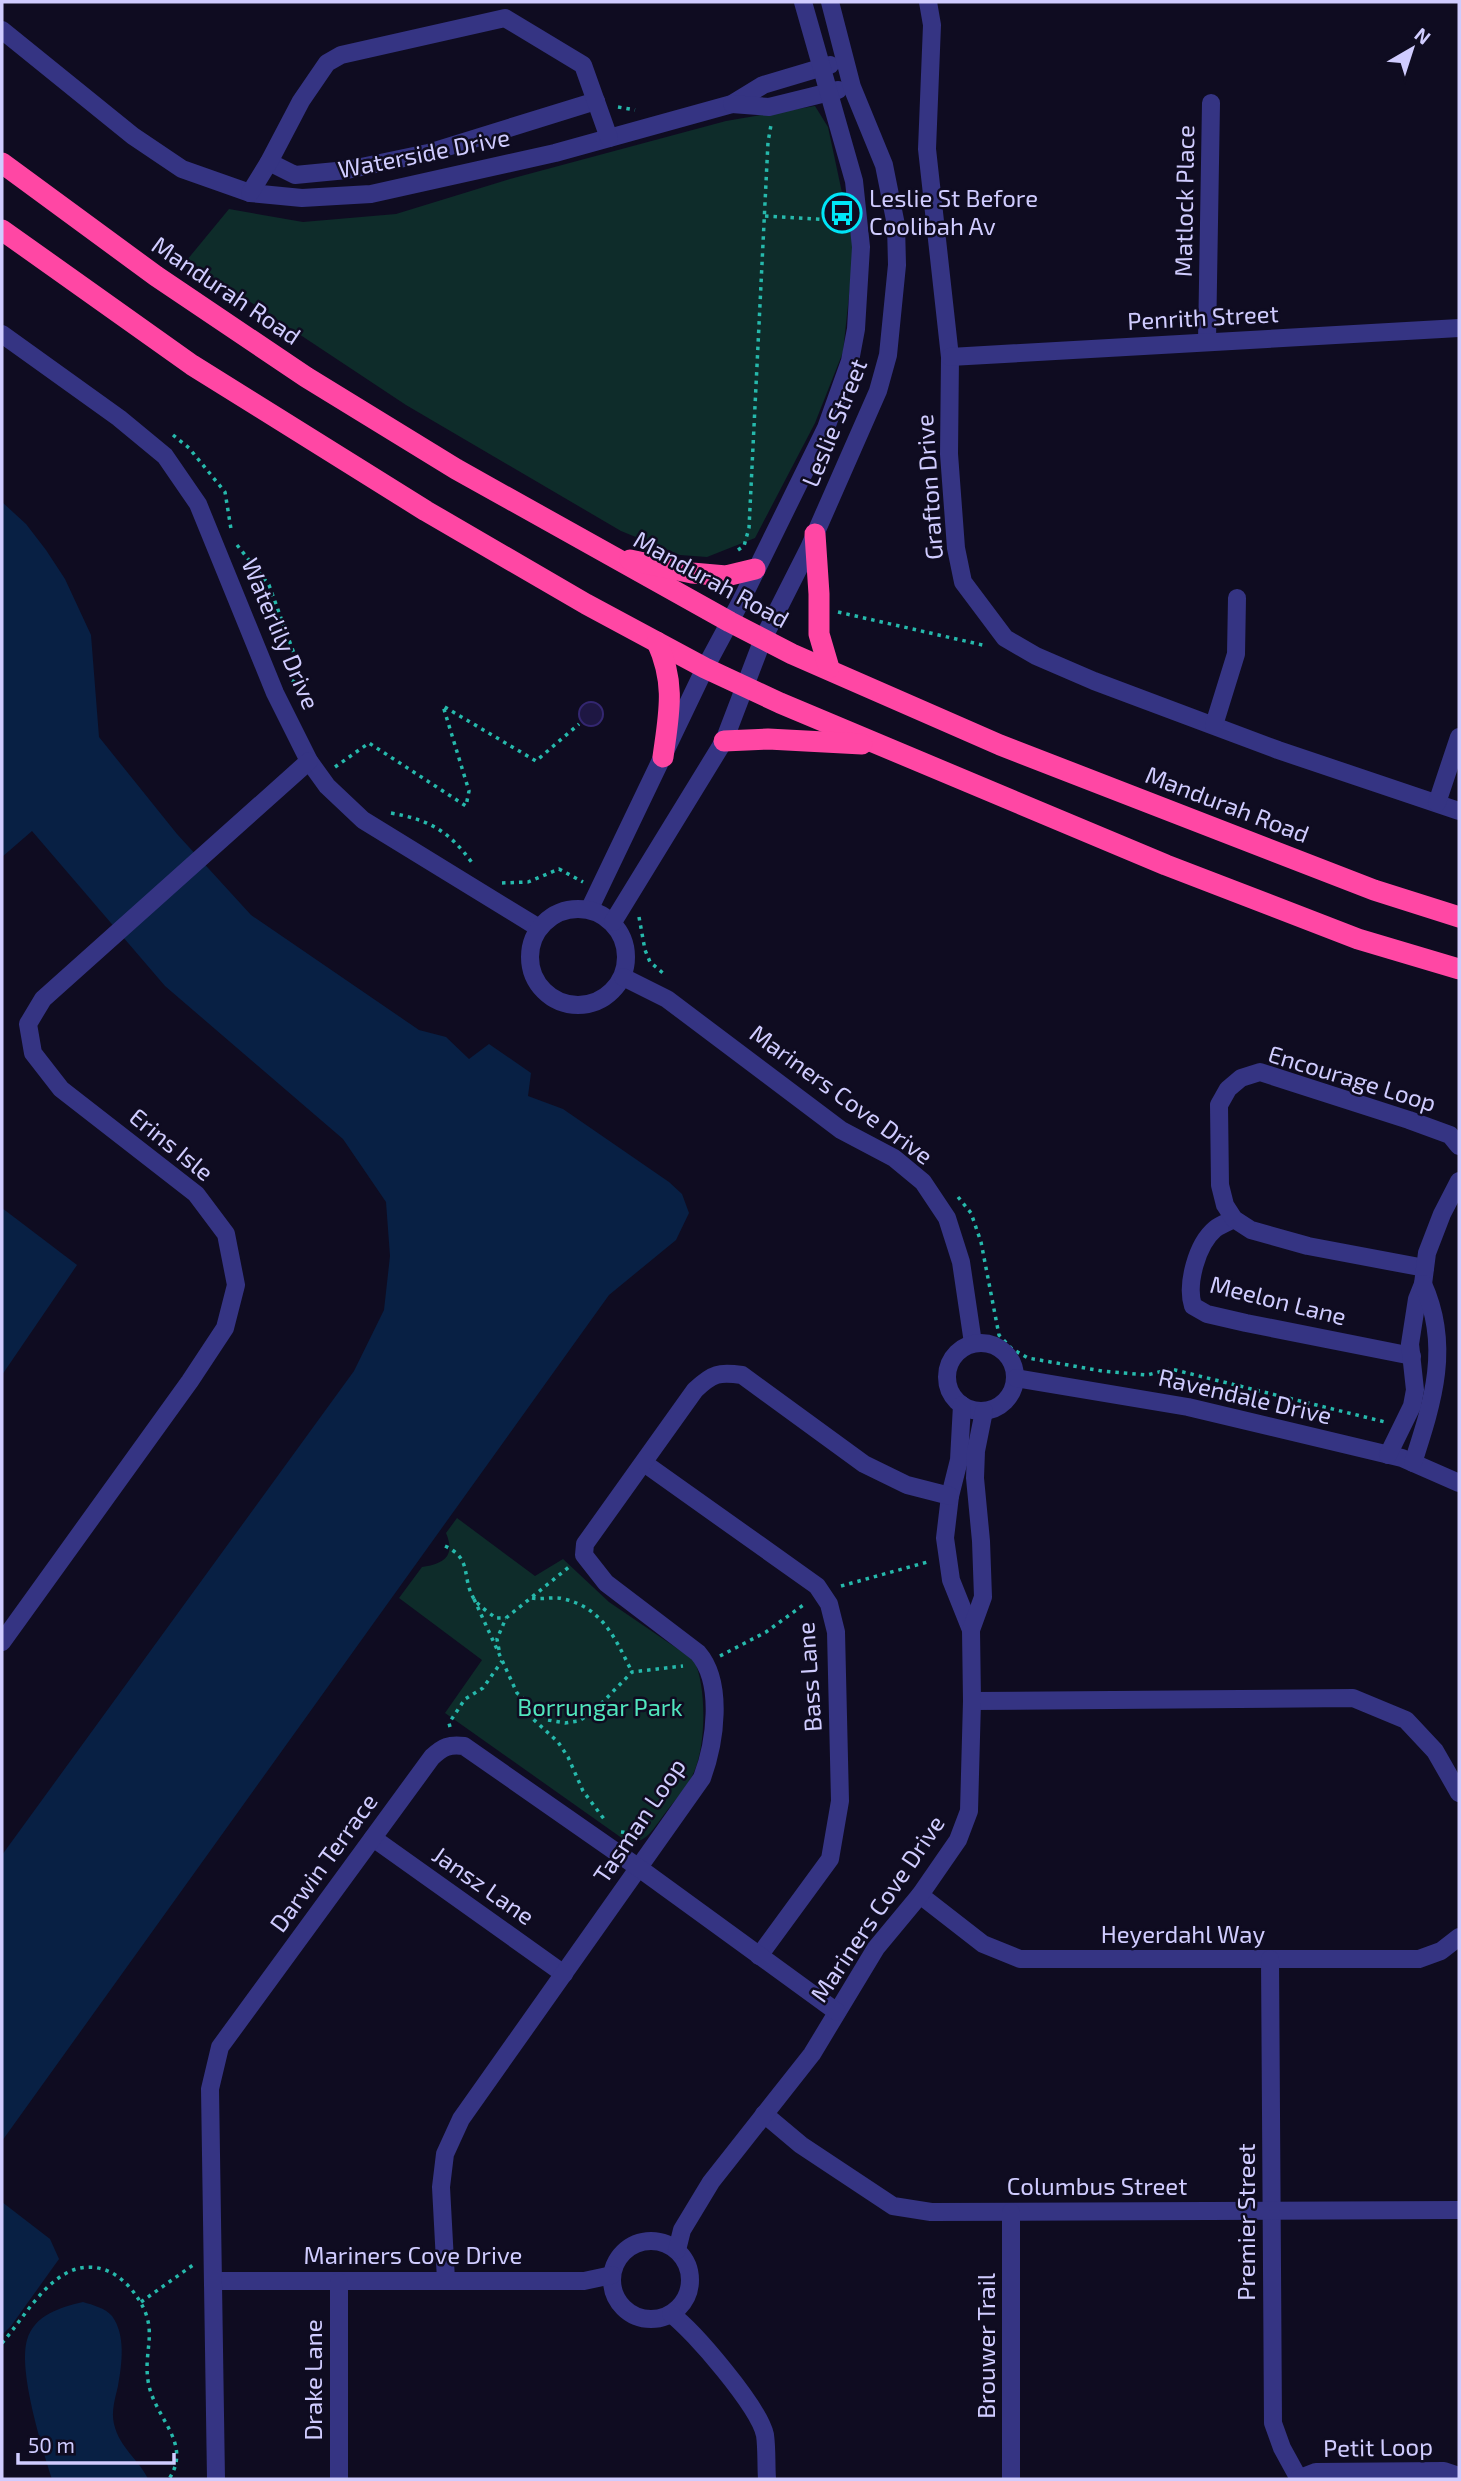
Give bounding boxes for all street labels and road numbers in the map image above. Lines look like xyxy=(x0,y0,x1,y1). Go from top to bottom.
street label: Waterside Drive xyxy=(335,122,512,183)
street label: Matlock Place xyxy=(1168,125,1199,277)
street label: Mandurah Road xyxy=(147,229,307,350)
street label: Penrith Street xyxy=(1126,298,1279,335)
street label: Leslie Street xyxy=(795,354,872,491)
street label: Grafton Drive xyxy=(909,413,948,561)
street label: Mandurah Road xyxy=(629,524,794,633)
street label: Waterlily Drive xyxy=(236,553,326,713)
street label: Mandurah Road xyxy=(1142,759,1313,848)
street label: Mariners Cove Drive xyxy=(745,1018,939,1170)
street label: Encourage Loop xyxy=(1265,1038,1440,1117)
street label: Erins Isle xyxy=(124,1101,220,1186)
street label: Meelon Lane xyxy=(1207,1269,1349,1330)
street label: Ravendale Drive xyxy=(1156,1362,1335,1430)
street label: Bass Lane xyxy=(790,1621,827,1733)
street label: Tasman Loop xyxy=(586,1752,691,1888)
street label: Darwin Terrace xyxy=(263,1787,383,1937)
street label: Mariners Cove Drive xyxy=(804,1809,950,2007)
street label: Jansz Lane xyxy=(427,1839,540,1930)
street label: Heyerdahl Way xyxy=(1101,1919,1266,1948)
street label: Premier Street xyxy=(1231,2143,1260,2301)
street label: Columbus Street xyxy=(1007,2171,1187,2200)
street label: Mariners Cove Drive xyxy=(304,2240,522,2269)
street label: Brouwer Trail xyxy=(971,2273,1000,2419)
street label: Drake Lane xyxy=(298,2319,327,2441)
street label: Petit Loop xyxy=(1323,2431,1433,2462)

